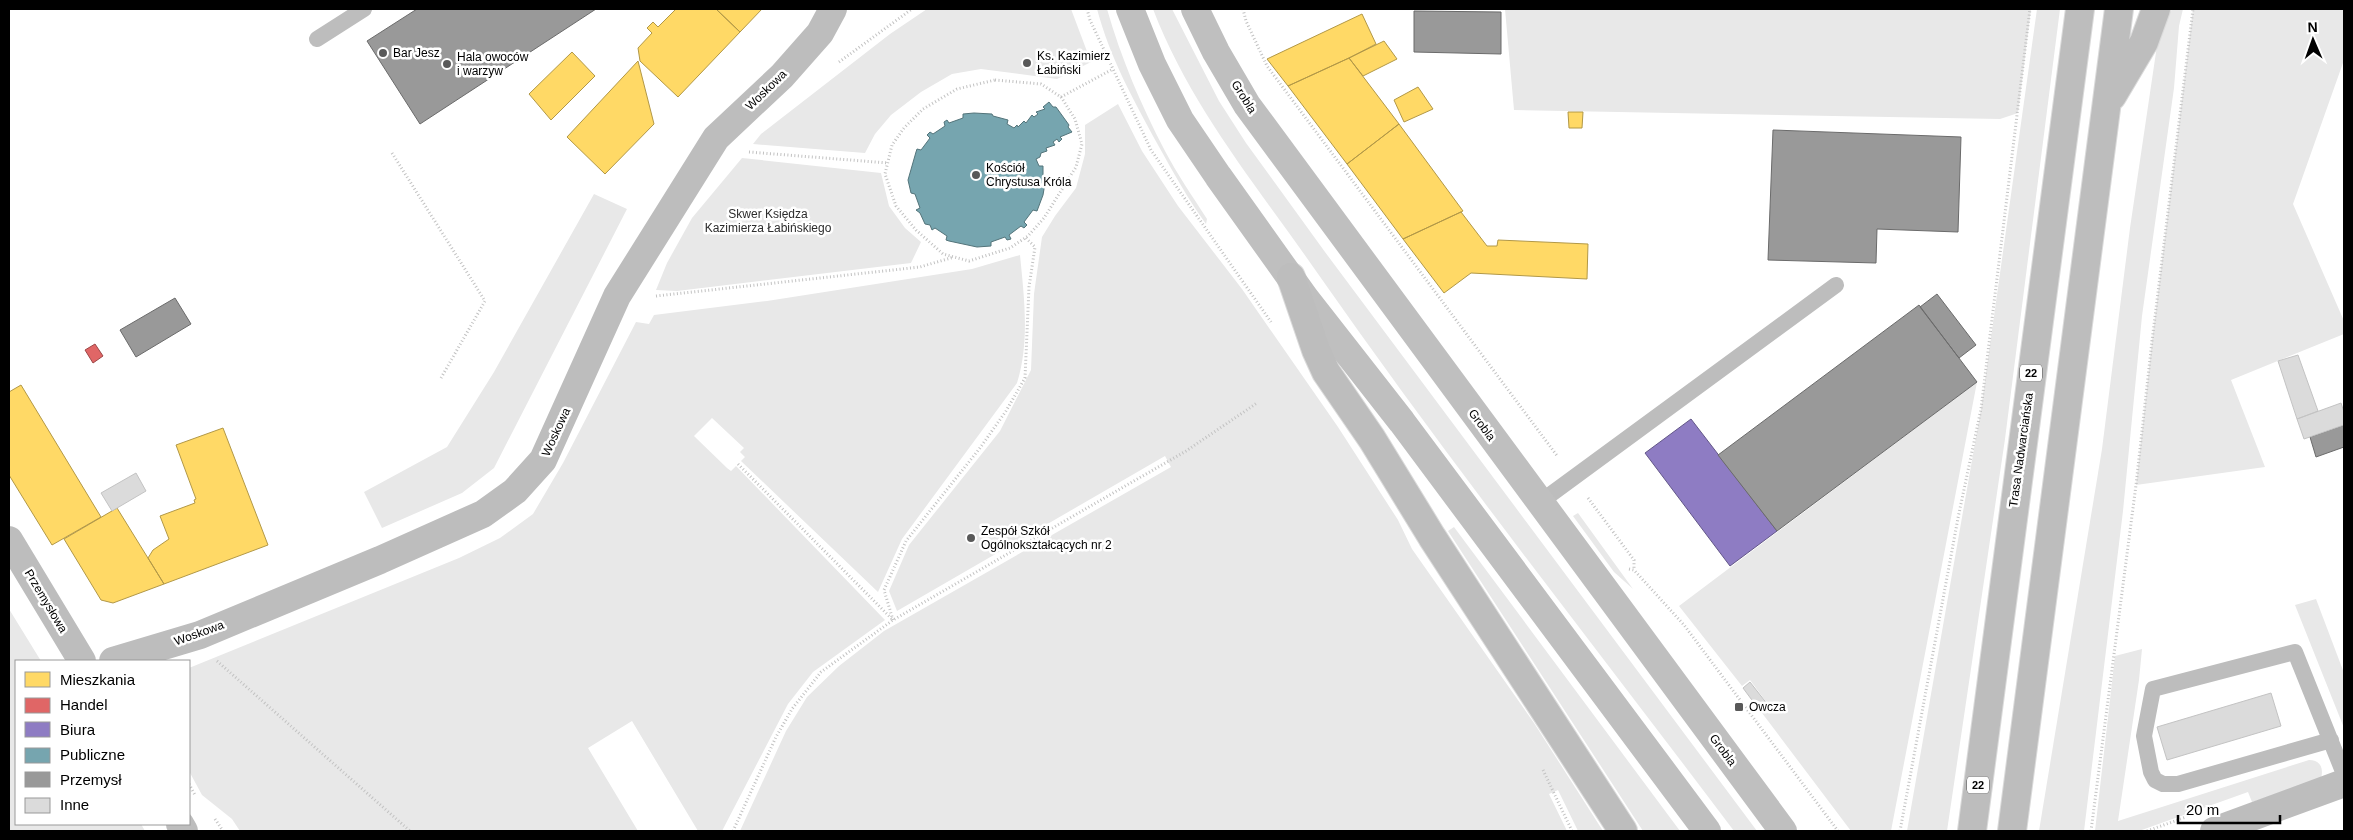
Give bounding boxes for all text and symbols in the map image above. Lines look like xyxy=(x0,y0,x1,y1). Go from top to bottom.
north arrow xyxy=(2288,15,2338,65)
text: N xyxy=(2307,19,2318,35)
place label: Bar Jesz xyxy=(393,46,440,60)
marker: Bar Jesz xyxy=(377,47,389,59)
place label: Ks. Kazimierz Łabiński xyxy=(1037,49,1110,77)
place label: Hala owoców i warzyw xyxy=(457,50,529,78)
marker: Ks. Kazimierz Łabiński xyxy=(1021,57,1033,69)
marker: Hala owoców i warzyw xyxy=(441,58,453,70)
street label: Woskowa xyxy=(743,67,790,113)
street label: Grobla xyxy=(1229,78,1260,116)
place label: Kościół Chrystusa Króla xyxy=(986,161,1072,189)
marker: Kościół Chrystusa Króla xyxy=(970,169,982,181)
park label: Skwer Księdza Kazimierza Łabińskiego xyxy=(705,207,832,235)
road number: 22 xyxy=(2020,364,2042,382)
street label: Trasa Nadwarciańska xyxy=(2006,391,2036,508)
street label: Woskowa xyxy=(539,405,573,458)
street label: Grobla xyxy=(1466,406,1499,444)
place label: Zespół Szkół Ogólnokształcących nr 2 xyxy=(981,524,1112,552)
marker: Zespół Szkół Ogólnokształcących nr 2 xyxy=(965,532,977,544)
street label: Przemysłowa xyxy=(22,567,71,635)
street label: Woskowa xyxy=(172,617,226,648)
legend xyxy=(15,660,190,825)
text: Mieszkania xyxy=(60,671,136,688)
text: Handel xyxy=(60,696,108,713)
place label: Owcza xyxy=(1749,700,1786,714)
marker: Owcza xyxy=(1733,701,1745,713)
text: Biura xyxy=(60,721,96,738)
street label: Grobla xyxy=(1707,731,1740,769)
text: Publiczne xyxy=(60,746,125,763)
text: Przemysł xyxy=(60,771,122,788)
road number: 22 xyxy=(1967,776,1989,794)
scale bar xyxy=(2178,792,2280,824)
text: Inne xyxy=(60,796,89,813)
text: 20 m xyxy=(2186,801,2219,818)

